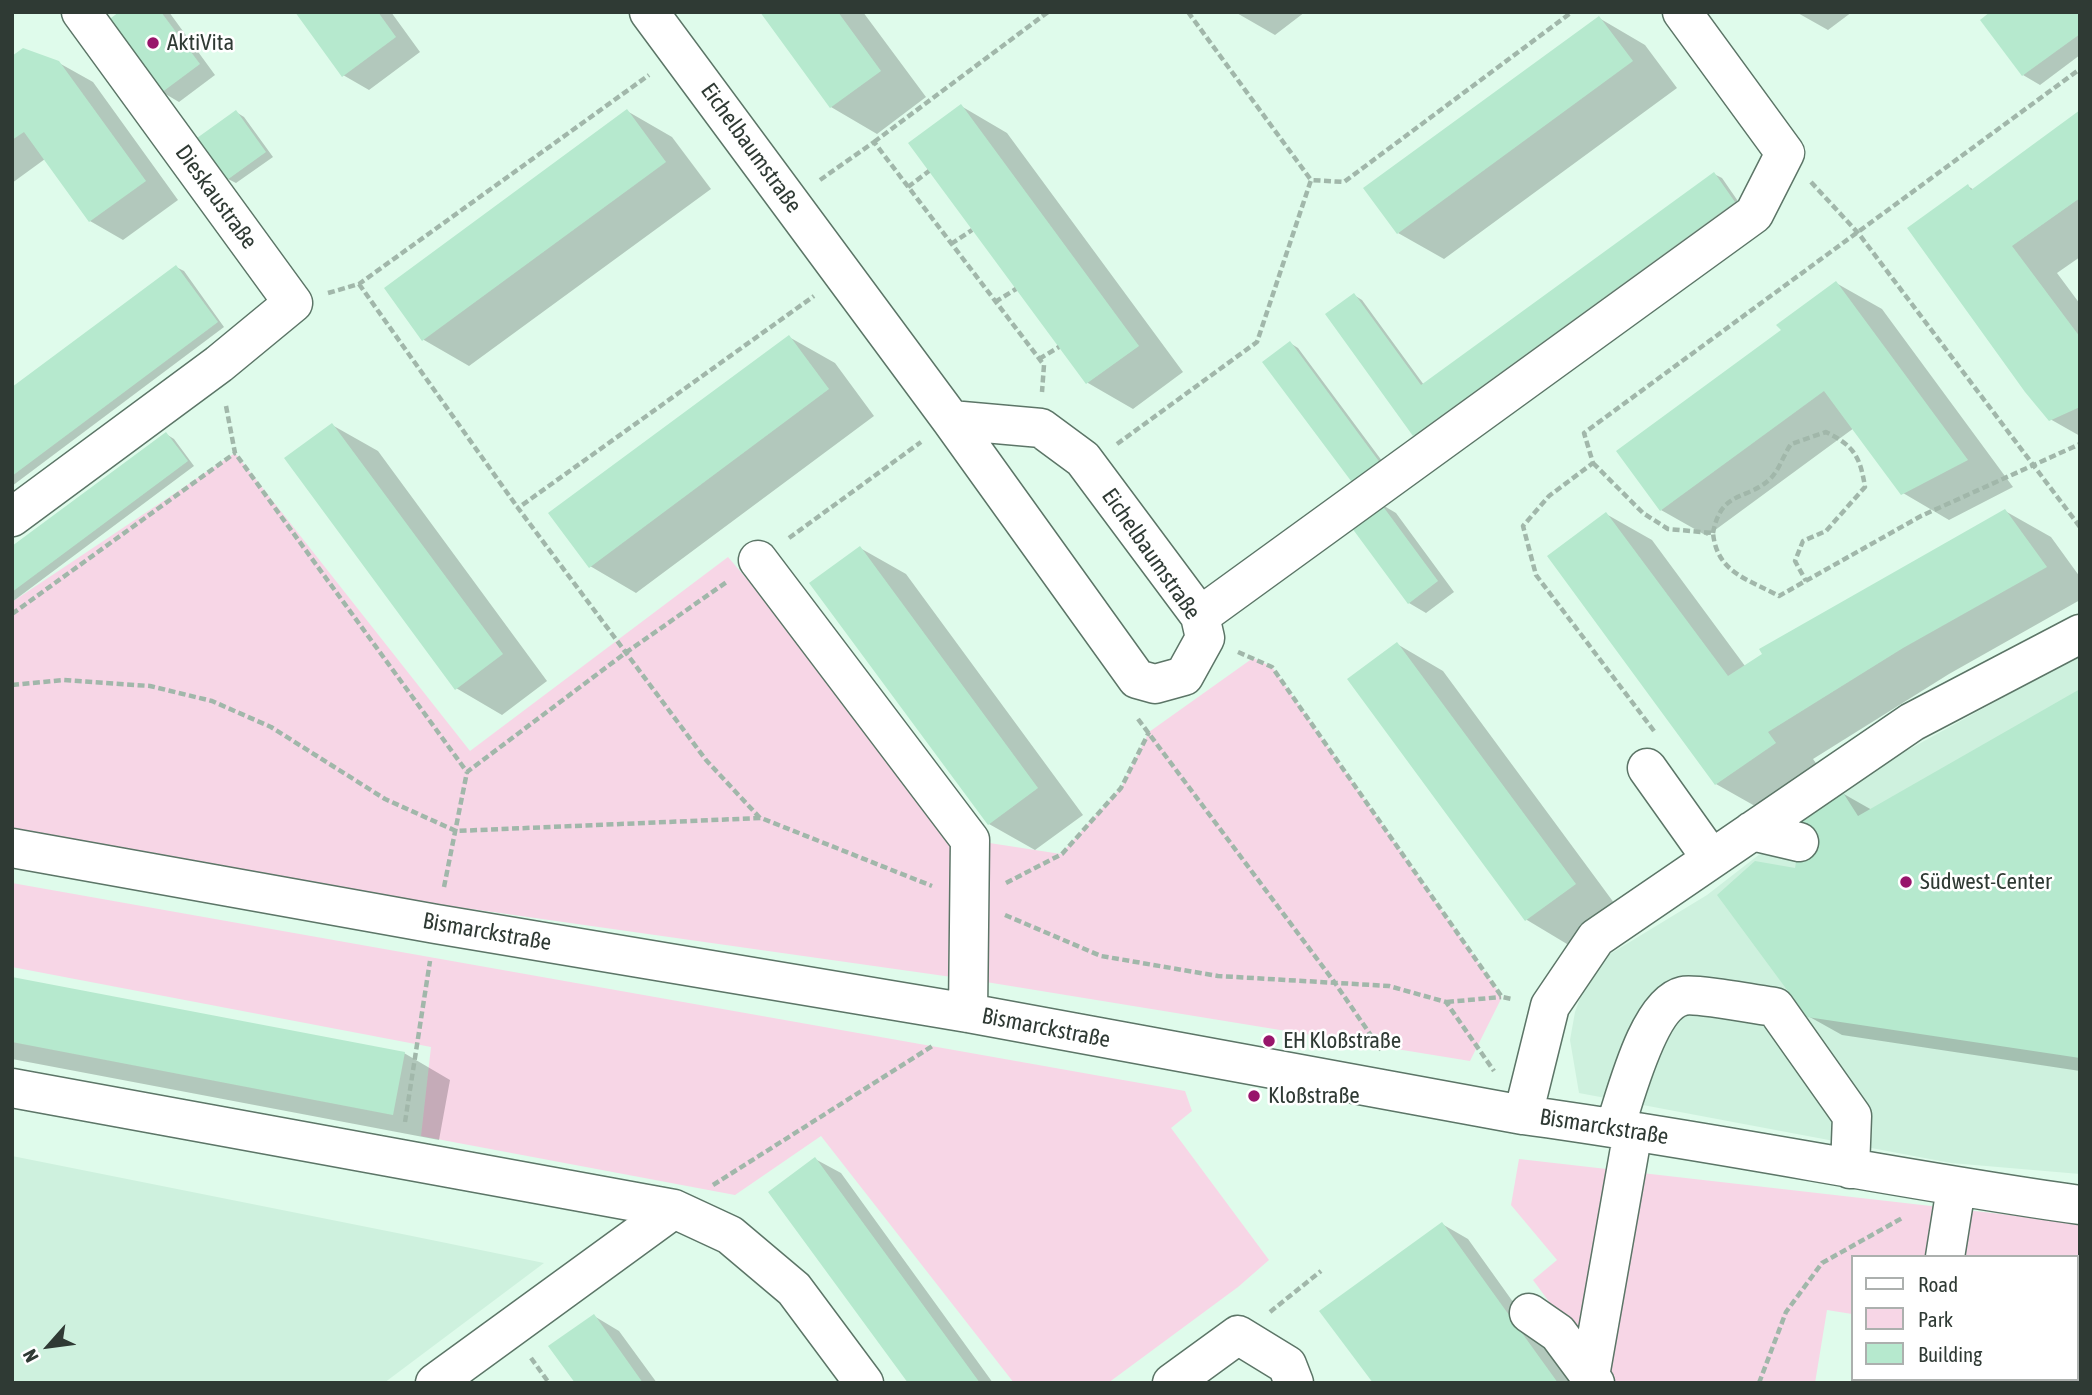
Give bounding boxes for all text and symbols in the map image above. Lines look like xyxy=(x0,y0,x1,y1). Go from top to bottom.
place label: AktiVita xyxy=(167,29,234,57)
marker: AktiVita xyxy=(145,35,161,51)
street label: Eichelbaumstraße xyxy=(695,78,807,218)
street label: Dieskaustraße xyxy=(169,140,263,254)
street label: Eichelbaumstraße xyxy=(1096,483,1206,625)
place label: Südwest-Center xyxy=(1920,868,2052,896)
marker: Südwest-Center xyxy=(1898,874,1914,890)
street label: Bismarckstraße xyxy=(421,907,553,957)
street label: Bismarckstraße xyxy=(980,1002,1112,1054)
place label: EH Kloßstraße xyxy=(1283,1027,1401,1055)
marker: EH Kloßstraße xyxy=(1261,1033,1277,1049)
place label: Kloßstraße xyxy=(1268,1082,1360,1110)
marker: Kloßstraße xyxy=(1246,1088,1262,1104)
street label: Bismarckstraße xyxy=(1538,1103,1670,1151)
legend xyxy=(1850,1255,2078,1381)
text: Road xyxy=(1918,1272,1958,1296)
text: Park xyxy=(1918,1307,1953,1331)
north arrow xyxy=(14,1311,84,1381)
text: Building xyxy=(1918,1342,1982,1366)
text: N xyxy=(18,1346,43,1366)

